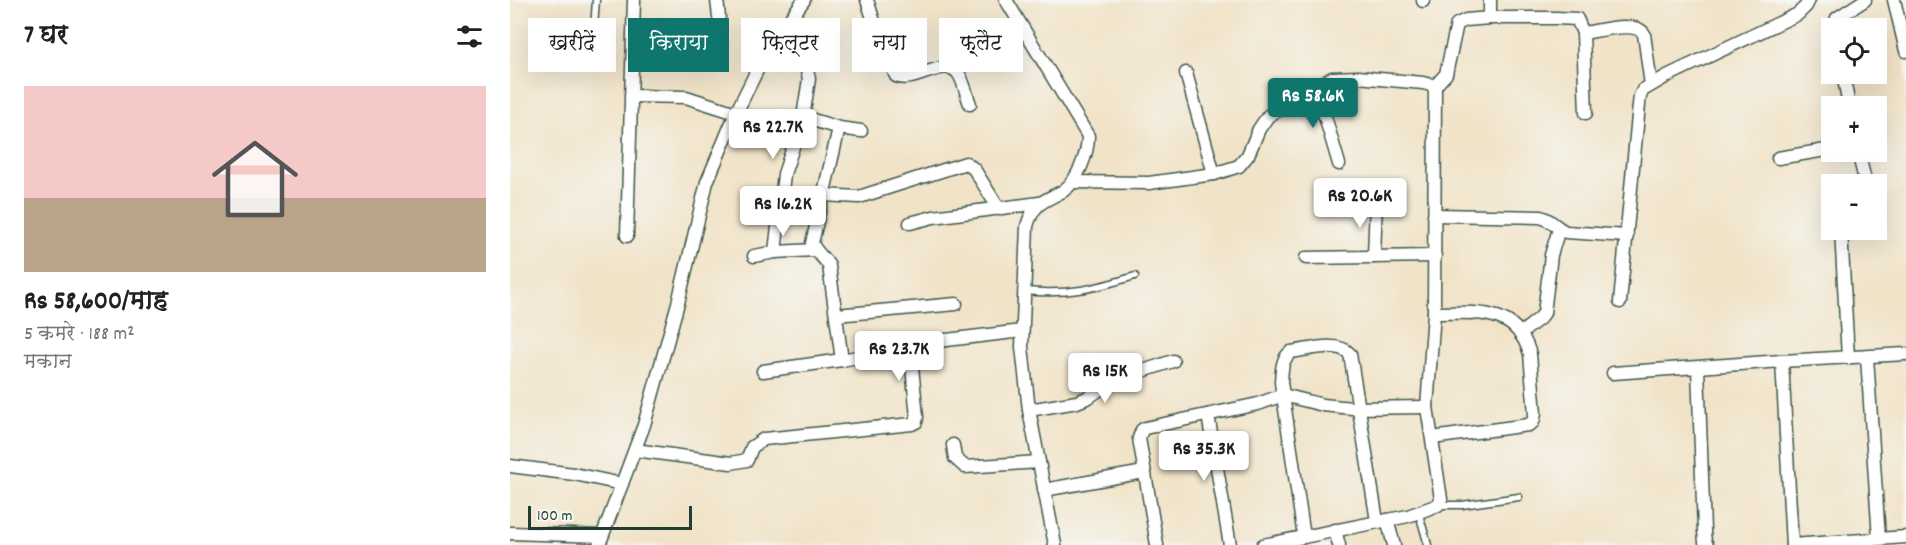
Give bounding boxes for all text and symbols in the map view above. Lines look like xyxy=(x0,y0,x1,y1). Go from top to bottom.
text: 7 घर xyxy=(24,18,68,55)
chip: खरीदें xyxy=(528,18,616,72)
chip: किराया xyxy=(628,18,729,72)
chip: फ़िल्टर xyxy=(741,18,840,72)
chip: नया xyxy=(852,18,927,72)
chip: फ़्लैट xyxy=(939,18,1023,72)
map controls xyxy=(1821,18,1887,240)
button: locate xyxy=(1821,18,1887,84)
icon: filters xyxy=(453,20,486,53)
pin: Rs 58.6K xyxy=(1251,78,1375,129)
text: Rs 58.6K xyxy=(1282,83,1344,111)
button: + xyxy=(1821,96,1887,162)
pin: Rs 22.7K xyxy=(711,109,835,160)
text: Rs 22.7K xyxy=(743,114,803,142)
icon: home xyxy=(201,125,309,233)
button: − xyxy=(1821,174,1887,240)
pin: Rs 20.6K xyxy=(1298,178,1422,229)
text: Rs 20.6K xyxy=(1328,183,1392,211)
pin: Rs 16.2K xyxy=(721,186,845,237)
text: Rs 16.2K xyxy=(754,191,812,219)
text: Rs 58,600/माह xyxy=(24,284,168,321)
text: 5 कमरे · 188 m² xyxy=(24,321,135,349)
pin: Rs 23.7K xyxy=(837,331,961,382)
text: Rs 23.7K xyxy=(869,336,929,364)
text: मकान xyxy=(24,349,72,377)
pin: Rs 15K xyxy=(1056,353,1154,404)
text: Rs 15K xyxy=(1082,358,1128,386)
pin: Rs 35.3K xyxy=(1142,431,1266,482)
text: Rs 35.3K xyxy=(1173,436,1235,464)
scale bar xyxy=(528,503,692,530)
text: 100 m xyxy=(537,505,573,528)

